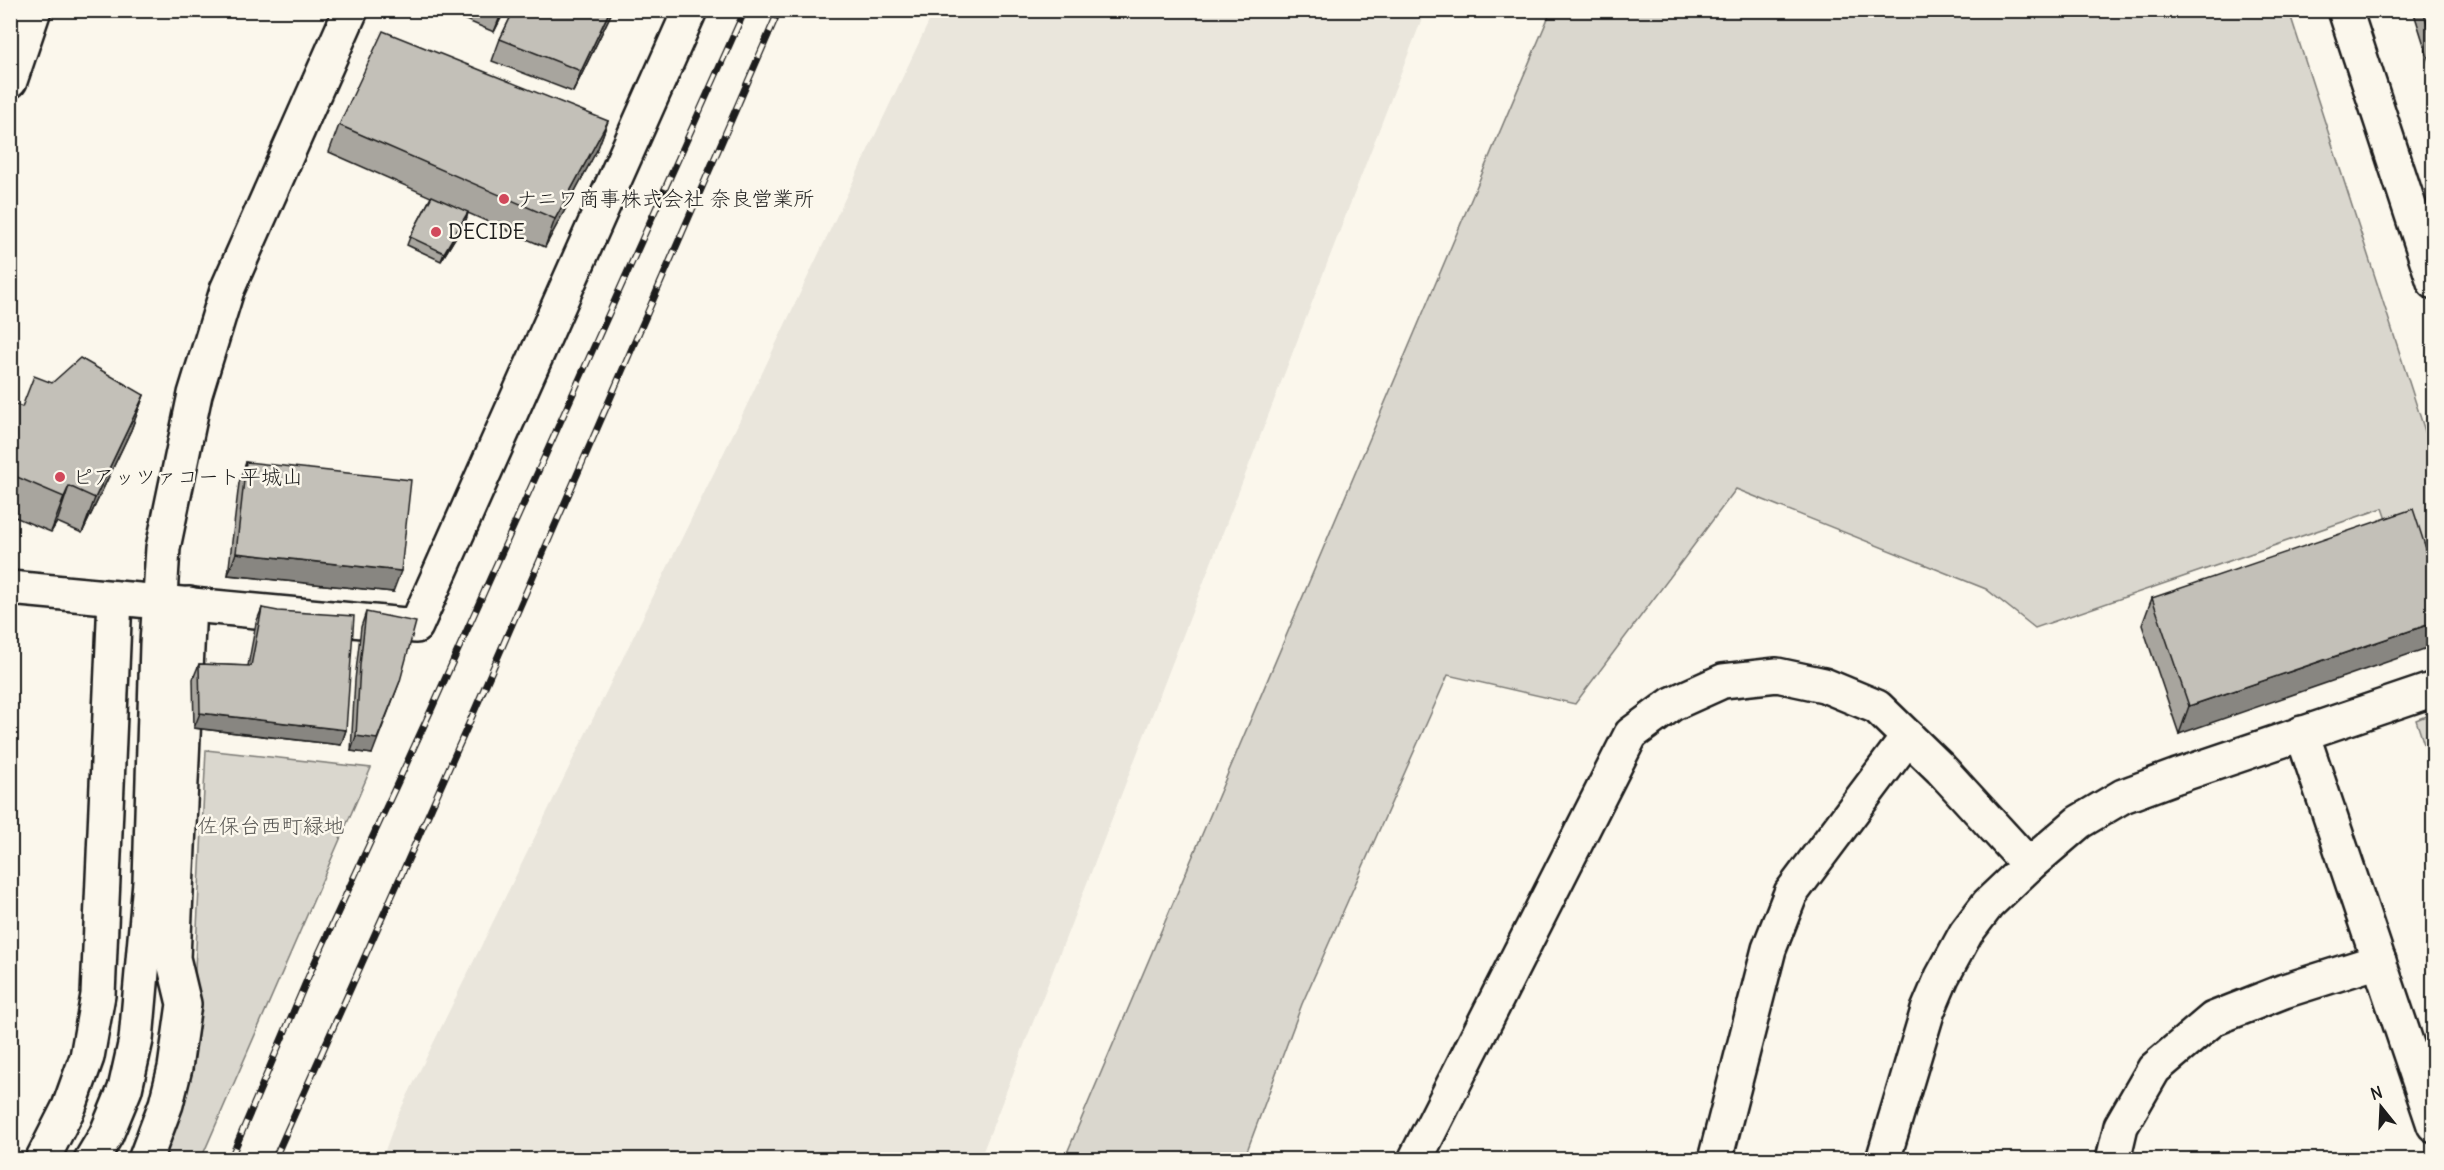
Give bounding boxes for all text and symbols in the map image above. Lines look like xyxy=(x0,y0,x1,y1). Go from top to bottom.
place label: ナニワ商事株式会社 奈良営業所 xyxy=(516,185,815,212)
marker: ナニワ商事株式会社 奈良営業所 xyxy=(497,192,511,206)
place label: DECIDE xyxy=(448,218,525,245)
marker: DECIDE xyxy=(429,225,443,239)
place label: ピアッツァコート平城山 xyxy=(72,463,303,490)
marker: ピアッツァコート平城山 xyxy=(53,470,67,484)
park label: 佐保台西町緑地 xyxy=(198,812,345,839)
north arrow xyxy=(2351,1077,2411,1137)
text: N xyxy=(2368,1082,2385,1104)

